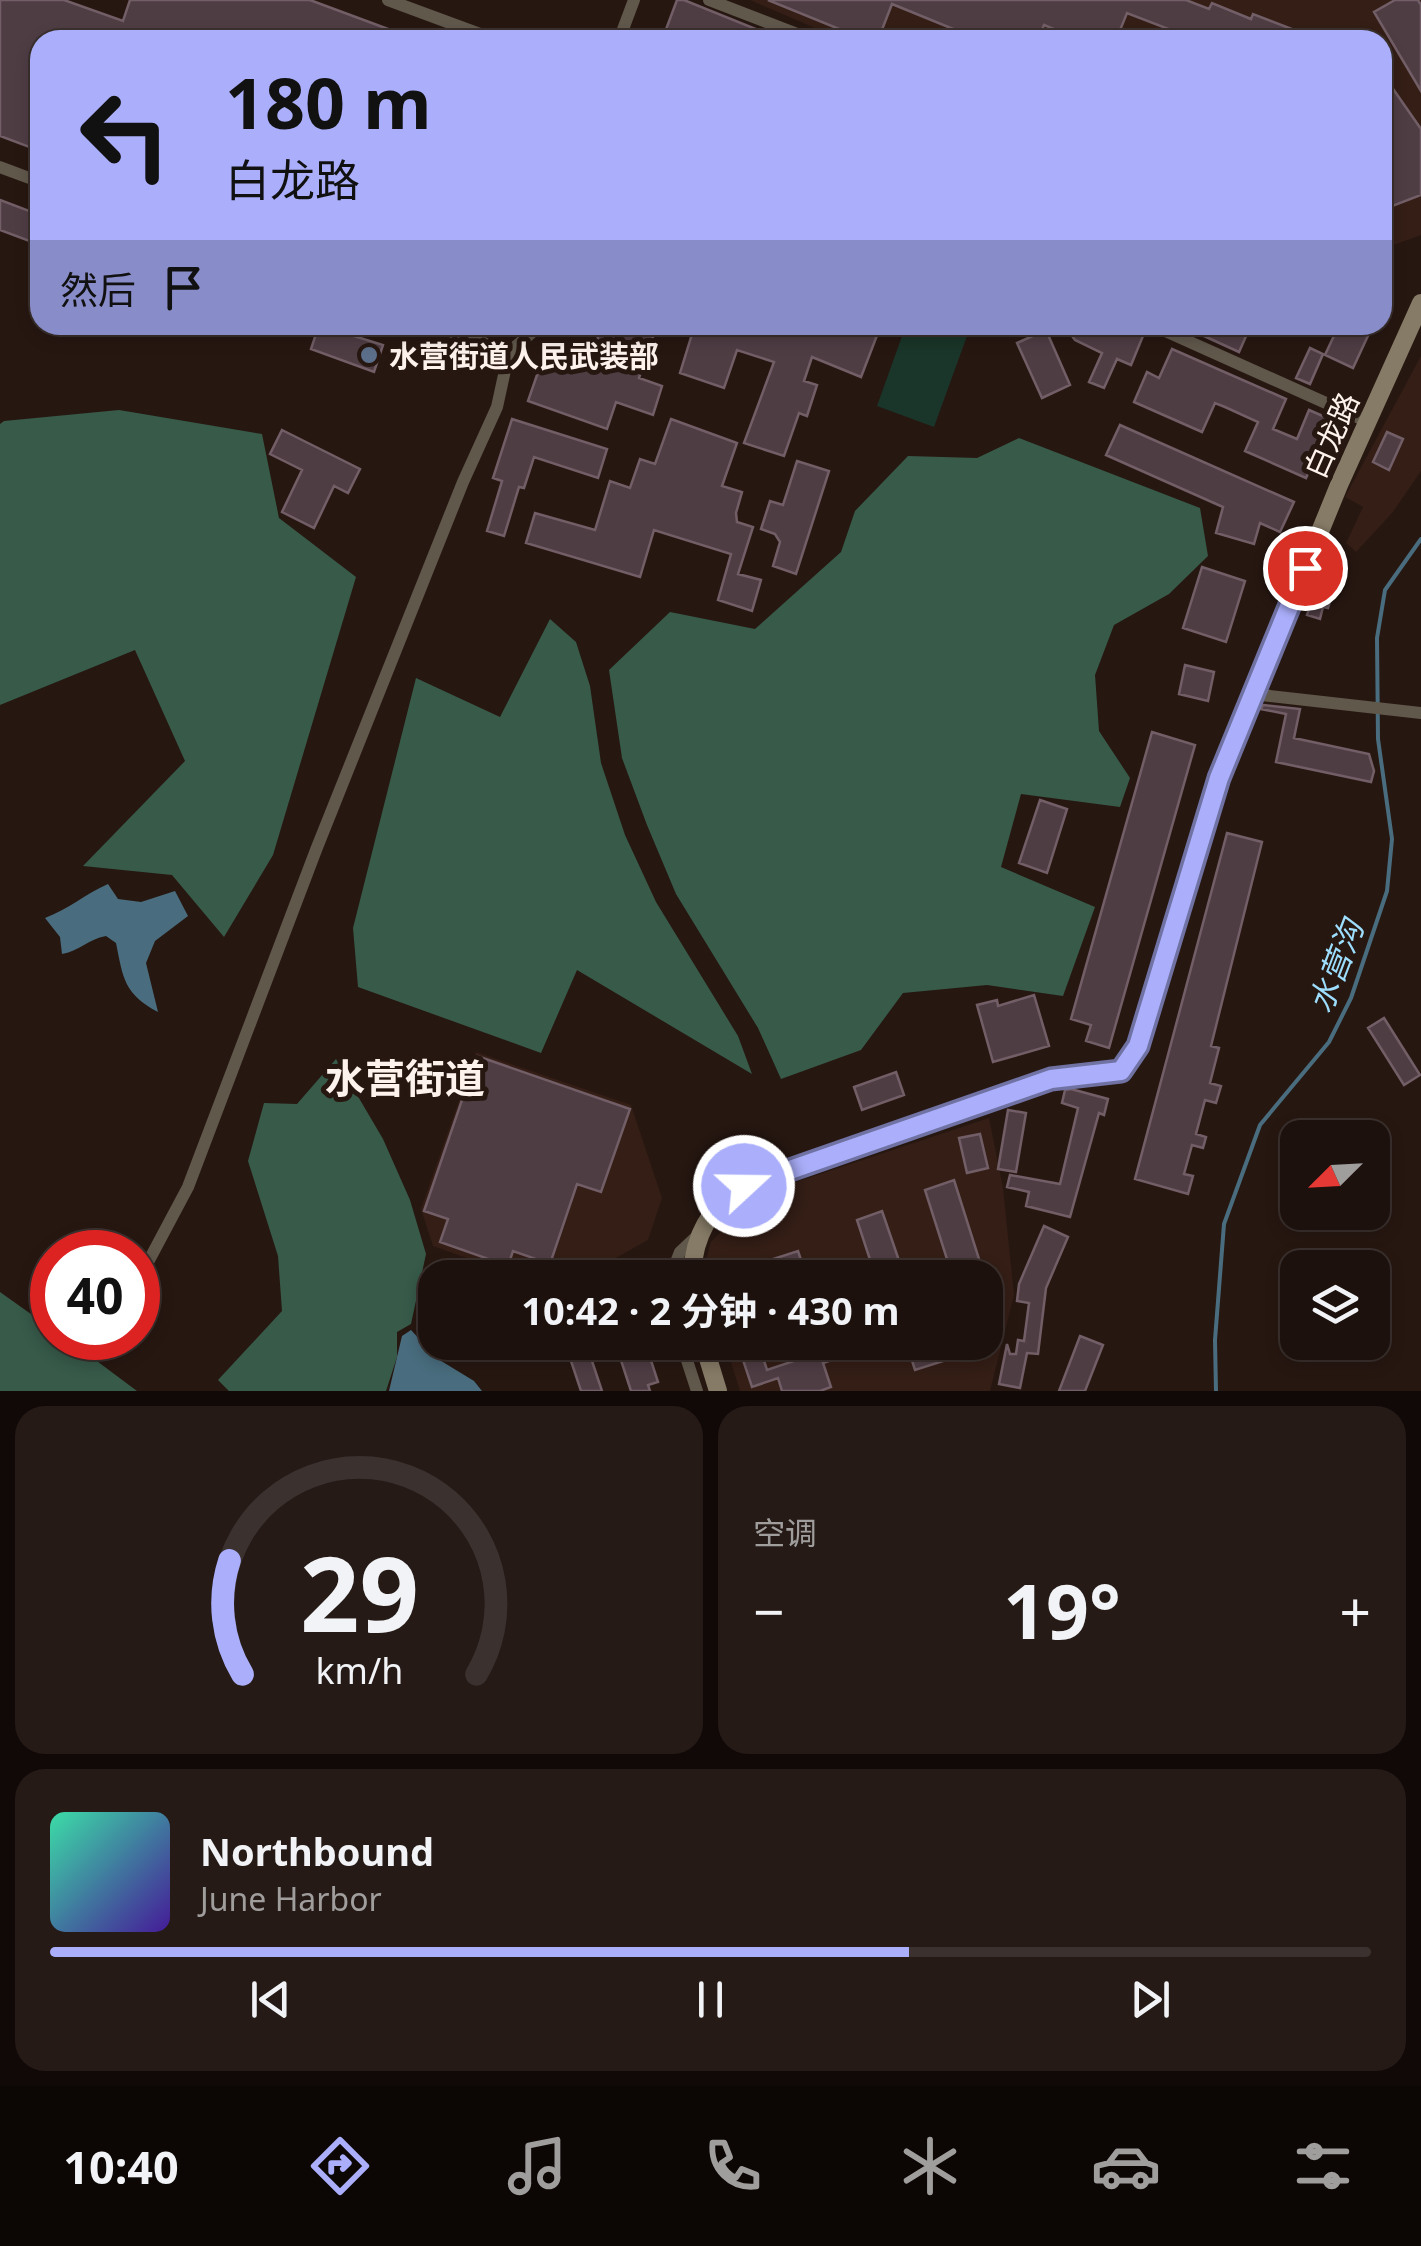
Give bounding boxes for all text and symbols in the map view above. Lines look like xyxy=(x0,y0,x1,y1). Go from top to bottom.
text: 180 m xyxy=(225,54,432,150)
icon: left xyxy=(60,70,190,200)
text: 白龙路 xyxy=(225,149,360,210)
icon: arrive xyxy=(156,260,211,315)
text: 然后 xyxy=(60,263,136,315)
place label: 水营街道人民武装部 xyxy=(389,335,659,376)
marker: 水营街道人民武装部 xyxy=(358,344,380,366)
street label: 白龙路 xyxy=(1294,386,1368,484)
pin xyxy=(1263,526,1348,611)
icon: arrive xyxy=(1278,541,1333,596)
water label: 水营沟 xyxy=(1298,911,1373,1019)
district label: 水营街道 xyxy=(325,1050,485,1105)
north arrow xyxy=(1280,1120,1390,1230)
map controls xyxy=(1280,1120,1390,1360)
position arrow xyxy=(692,1134,796,1238)
speed limit sign: 40 xyxy=(30,1230,160,1360)
button: layers xyxy=(1280,1250,1390,1360)
text: 10:42 · 2 分钟 · 430 m xyxy=(521,1284,900,1336)
text: 空调 xyxy=(753,1511,817,1554)
text: 29 xyxy=(300,1521,418,1662)
text: 19° xyxy=(1003,1559,1121,1661)
text: − xyxy=(753,1573,784,1648)
text: + xyxy=(1340,1573,1371,1648)
text: km/h xyxy=(315,1646,403,1694)
text: Northbound xyxy=(200,1825,434,1877)
text: June Harbor xyxy=(200,1877,382,1920)
icon: previous xyxy=(243,1972,298,2027)
icon: pause xyxy=(683,1972,738,2027)
icon: next xyxy=(1123,1972,1178,2027)
icon: directions xyxy=(305,2131,375,2201)
icon: music xyxy=(502,2131,572,2201)
icon: phone xyxy=(698,2131,768,2201)
icon: climate xyxy=(895,2131,965,2201)
icon: car xyxy=(1091,2131,1161,2201)
icon: filters xyxy=(1288,2131,1358,2201)
text: 10:40 xyxy=(63,2136,179,2197)

